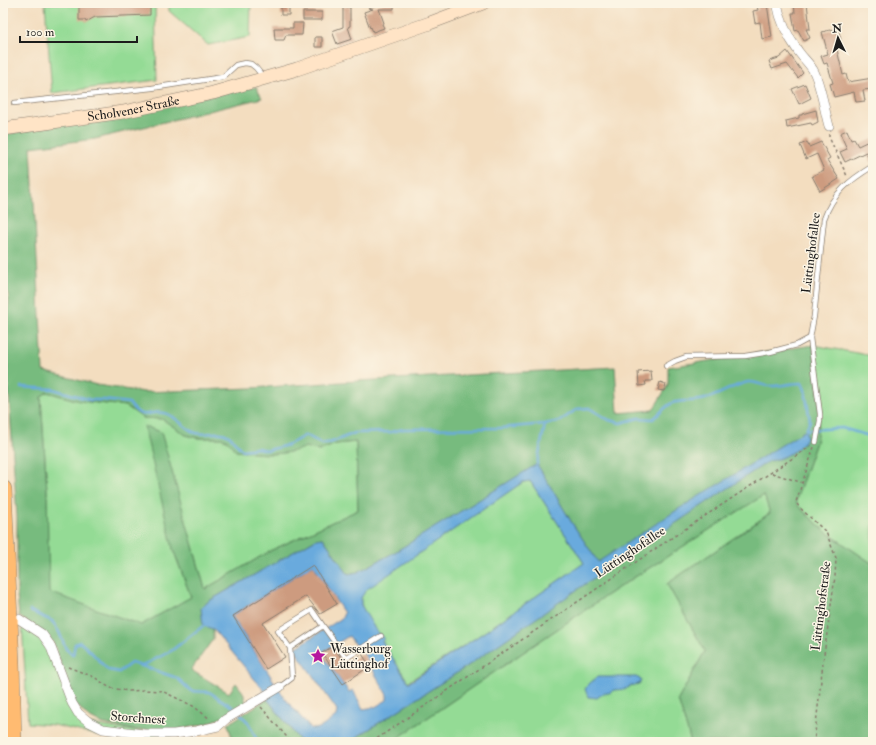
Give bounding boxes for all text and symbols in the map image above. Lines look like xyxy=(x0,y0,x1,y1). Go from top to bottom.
scale bar xyxy=(20,18,137,44)
north arrow xyxy=(818,18,858,58)
text: N xyxy=(831,22,844,36)
text: 100 m xyxy=(26,25,55,40)
street label: Scholvener Straße xyxy=(86,92,182,125)
street label: Lüttinghofallee xyxy=(798,211,824,294)
street label: Lüttinghofallee xyxy=(592,522,669,581)
street label: Lüttinghofstraße xyxy=(808,560,834,651)
place label: Wasserburg Lüttinghof xyxy=(329,641,391,672)
place icon: Wasserburg Lüttinghof xyxy=(309,647,327,665)
street label: Storchnest xyxy=(110,708,166,728)

